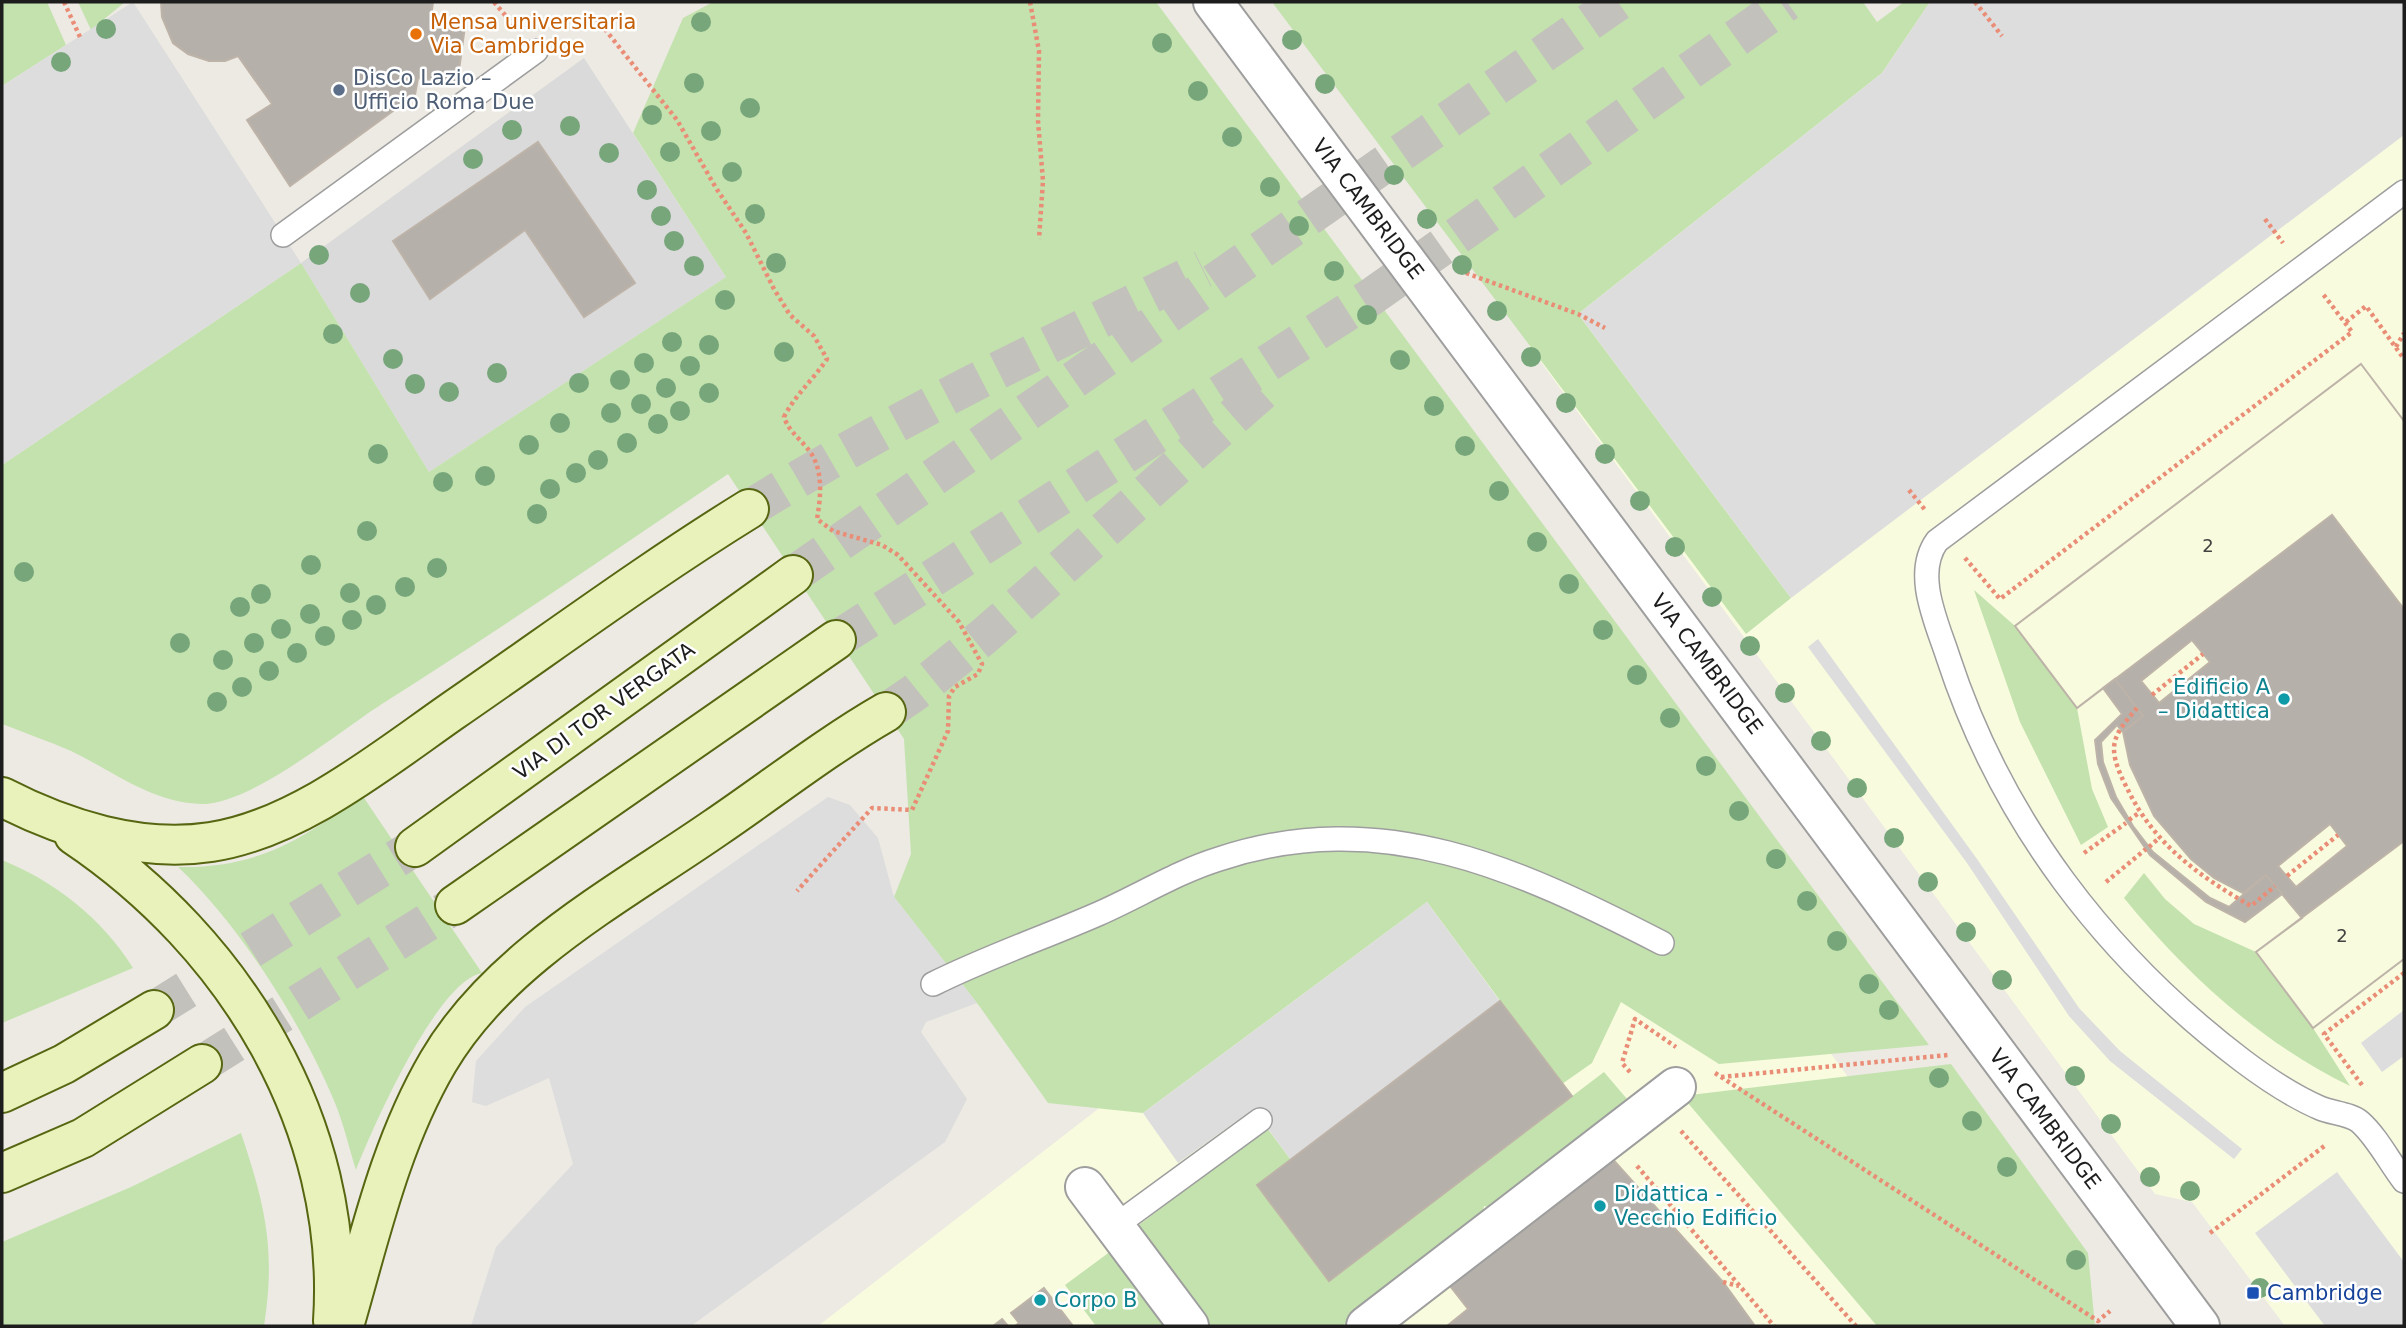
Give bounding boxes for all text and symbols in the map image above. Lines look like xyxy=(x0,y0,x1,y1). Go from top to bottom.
place label: Mensa universitaria Via Cambridge xyxy=(430,10,636,58)
marker: Mensa universitaria Via Cambridge xyxy=(408,26,424,42)
place label: DisCo Lazio – Ufficio Roma Due xyxy=(353,66,534,114)
marker: DisCo Lazio – Ufficio Roma Due xyxy=(331,82,347,98)
street label: VIA CAMBRIDGE xyxy=(1307,134,1429,284)
house number: 2 xyxy=(2202,535,2214,556)
street label: VIA CAMBRIDGE xyxy=(1646,589,1768,739)
street label: VIA DI TOR VERGATA xyxy=(509,637,700,785)
place label: Edificio A – Didattica xyxy=(2158,675,2271,723)
marker: Edificio A – Didattica xyxy=(2276,691,2292,707)
house number: 2 xyxy=(2336,925,2348,946)
street label: VIA CAMBRIDGE xyxy=(1984,1044,2106,1194)
place label: Didattica - Vecchio Edificio xyxy=(1614,1182,1777,1230)
marker: Didattica - Vecchio Edificio xyxy=(1592,1198,1608,1214)
place label: Cambridge xyxy=(2267,1281,2382,1305)
marker: Cambridge xyxy=(2245,1285,2261,1301)
place label: Corpo B xyxy=(1054,1288,1137,1312)
marker: Corpo B xyxy=(1032,1292,1048,1308)

